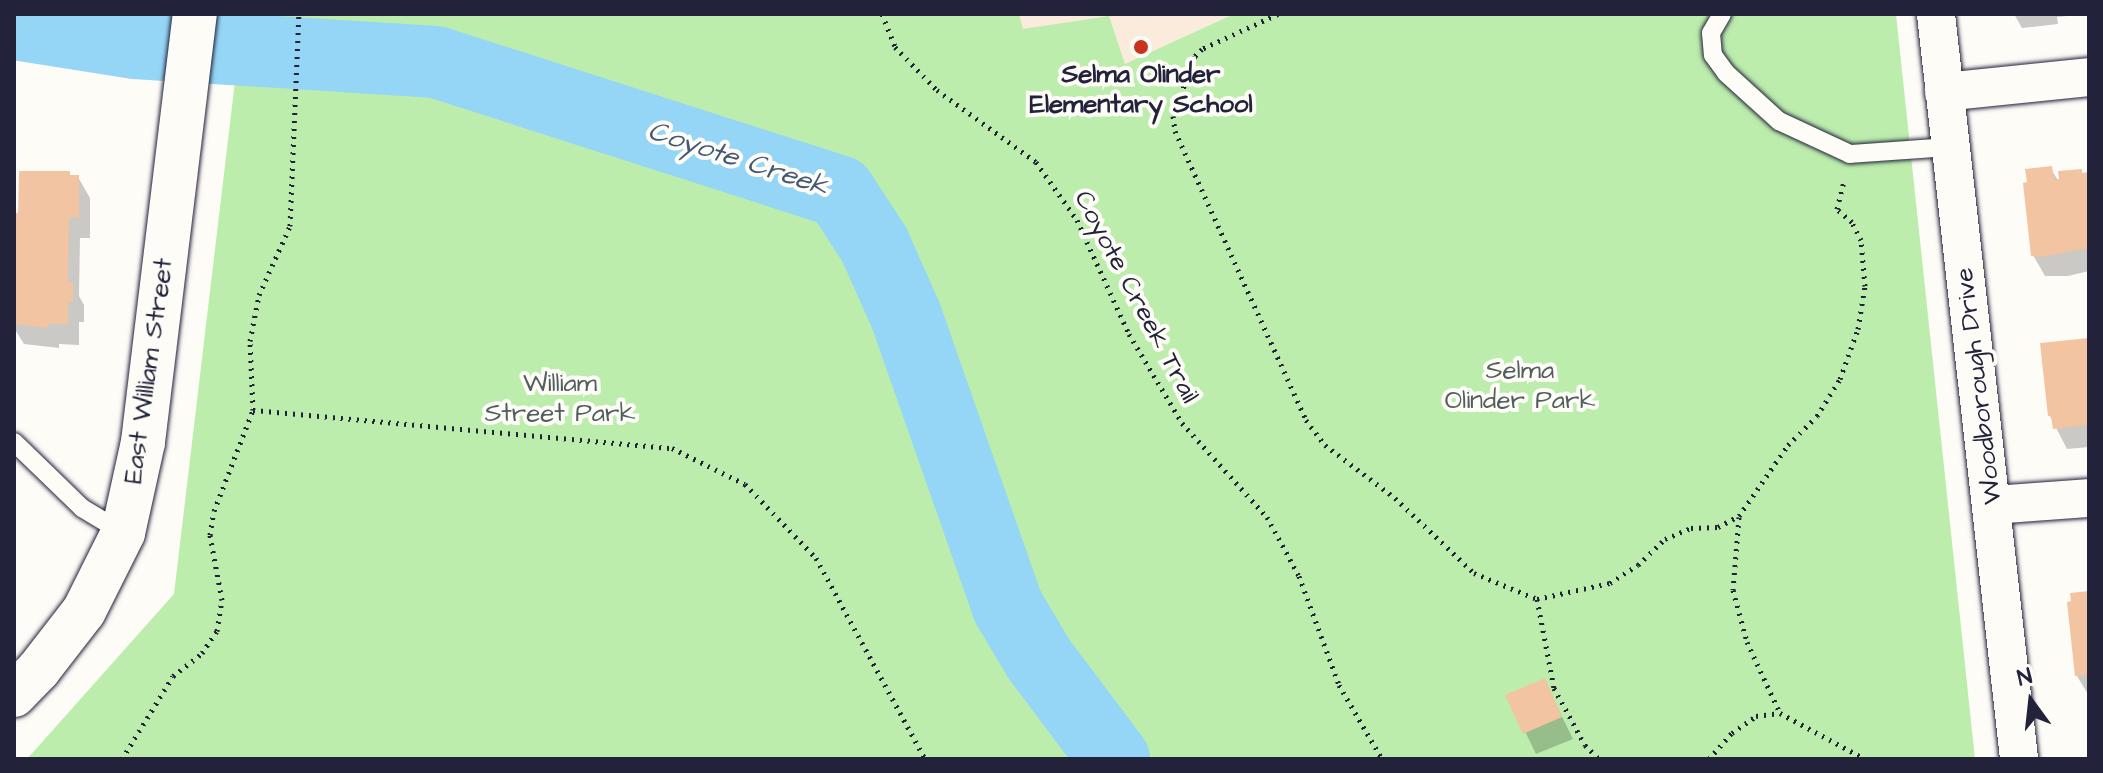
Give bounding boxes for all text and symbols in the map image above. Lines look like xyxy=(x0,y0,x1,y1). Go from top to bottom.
marker: Selma Olinder Elementary School xyxy=(1132,38,1150,56)
place label: Selma Olinder Elementary School xyxy=(1030,59,1252,120)
water label: Coyote Creek xyxy=(644,114,832,204)
street label: Coyote Creek Trail xyxy=(1067,185,1205,409)
street label: East William Street xyxy=(118,256,180,486)
street label: Woodborough Drive xyxy=(1949,266,2009,506)
park label: Selma Olinder Park xyxy=(1445,355,1595,416)
park label: William Street Park xyxy=(485,368,635,430)
north arrow xyxy=(1991,661,2071,741)
text: N xyxy=(2014,661,2035,694)

